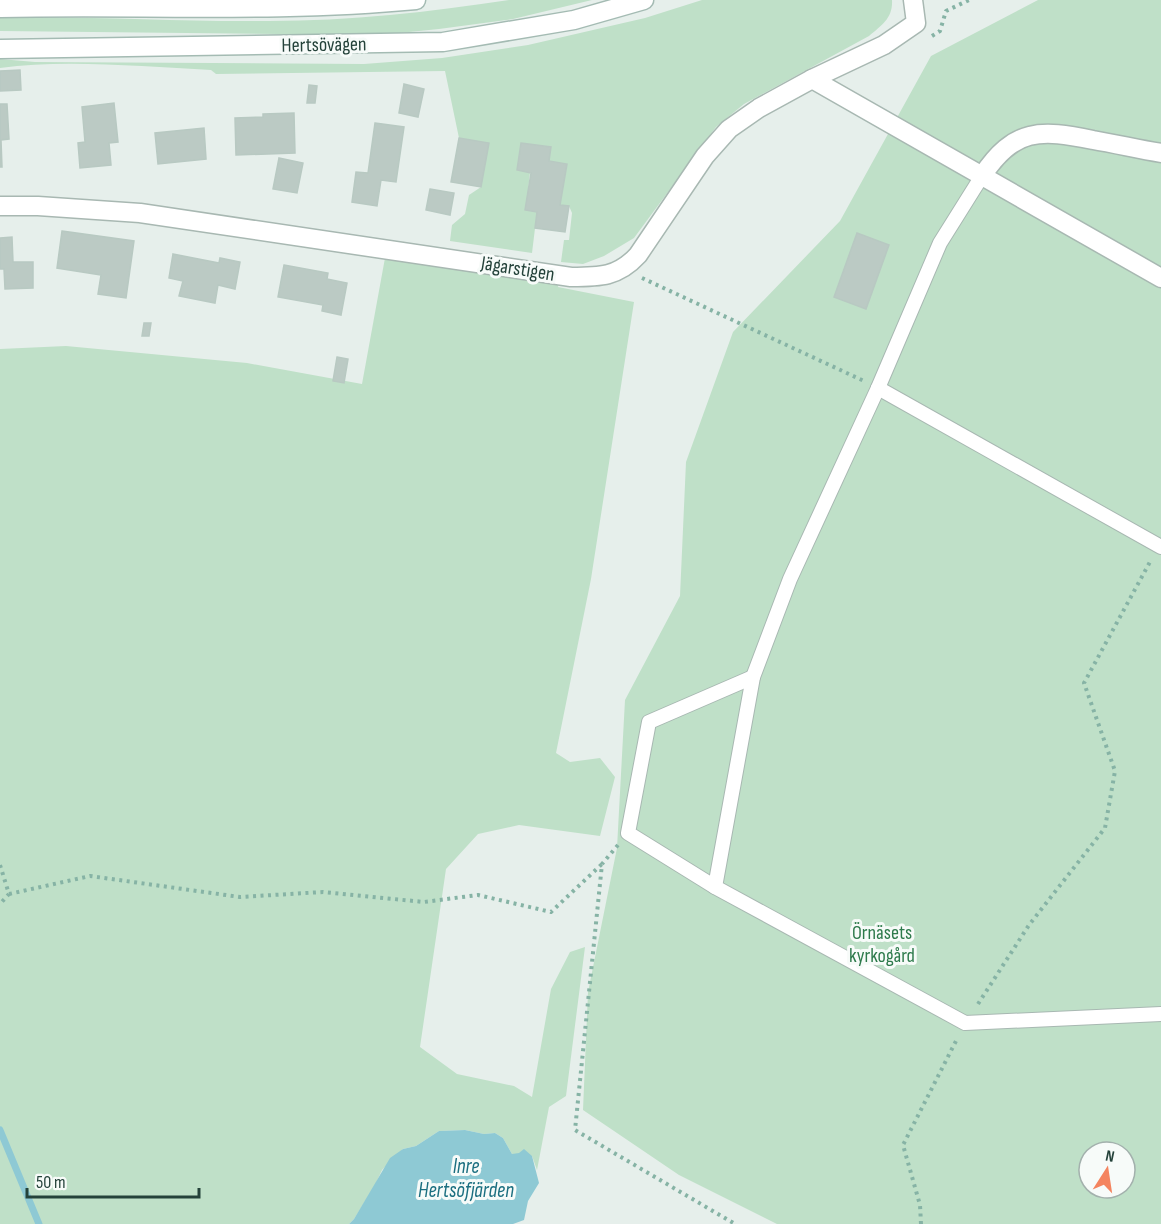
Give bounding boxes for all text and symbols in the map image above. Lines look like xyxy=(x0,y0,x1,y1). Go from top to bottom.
street label: Hertsövägen xyxy=(281,32,367,58)
street label: Jägarstigen xyxy=(478,251,556,287)
park label: Örnäsets kyrkogård xyxy=(849,921,915,968)
north arrow xyxy=(1077,1140,1137,1200)
text: N xyxy=(1104,1147,1116,1167)
water label: Inre Hertsöfjärden xyxy=(418,1154,514,1203)
scale bar xyxy=(27,1161,200,1199)
text: 50 m xyxy=(36,1172,66,1193)

